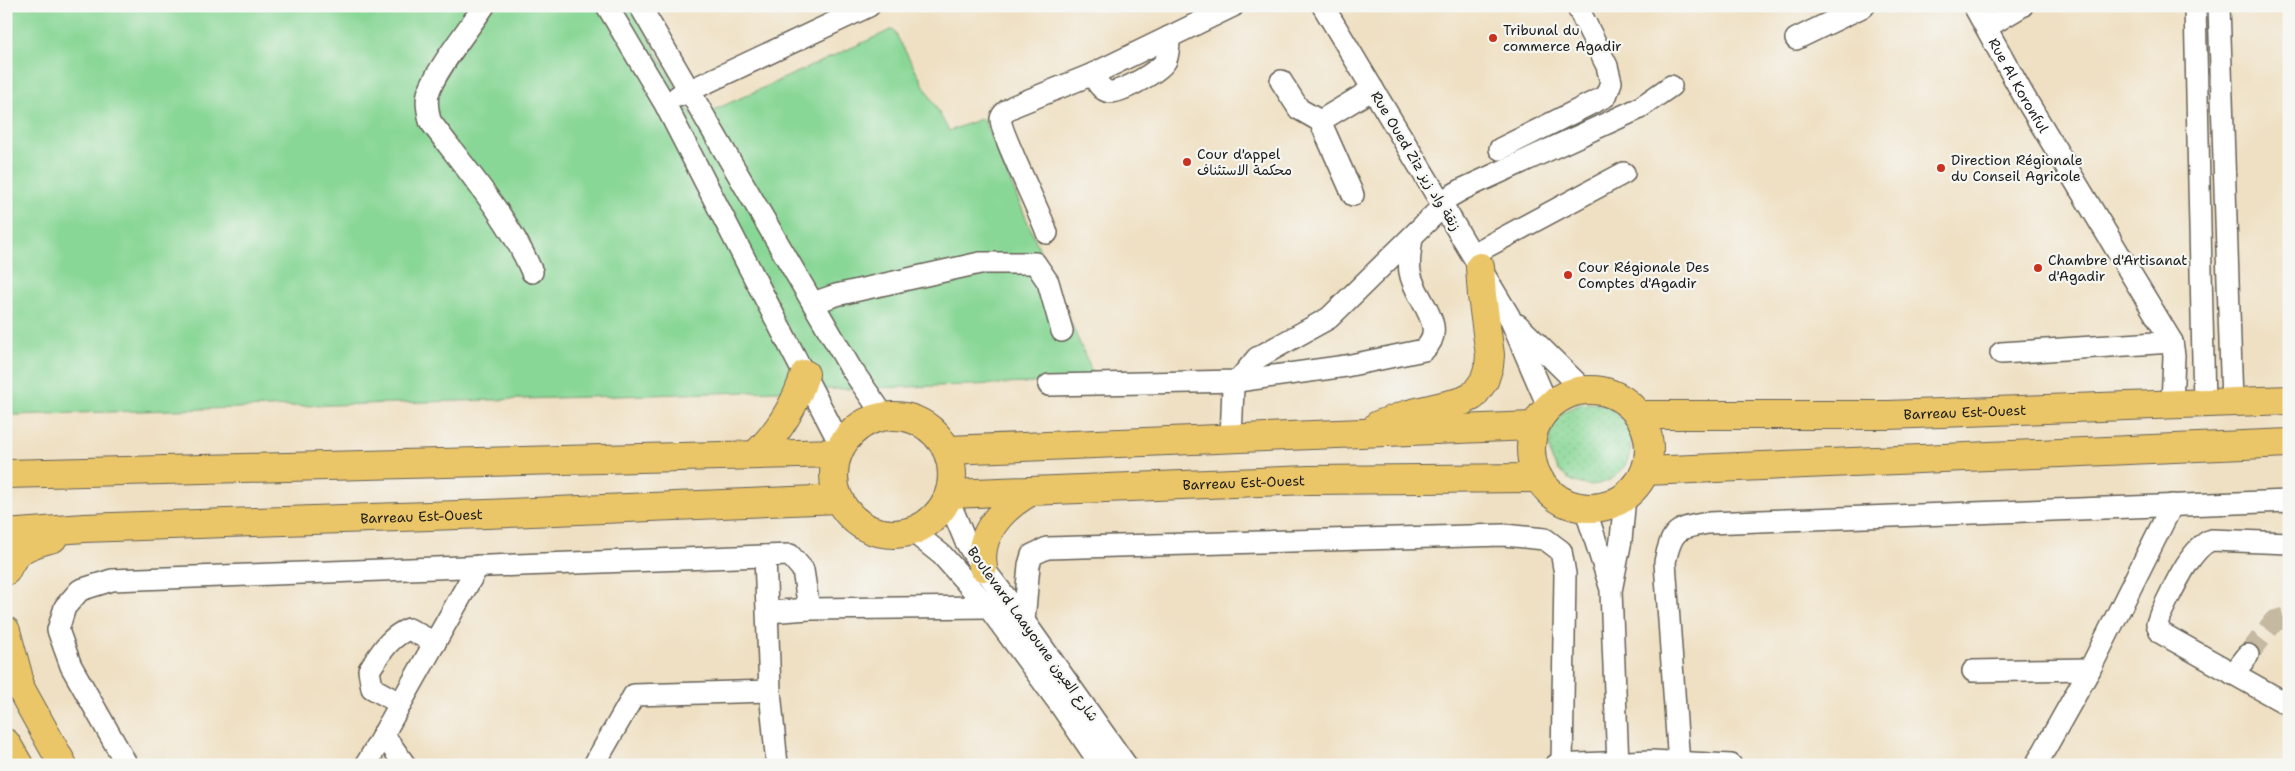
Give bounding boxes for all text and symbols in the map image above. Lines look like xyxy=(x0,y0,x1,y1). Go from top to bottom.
place label: Tribunal du commerce Agadir xyxy=(1503,21,1622,55)
marker: Tribunal du commerce Agadir xyxy=(1487,32,1499,44)
street label: Rue Al Koronful xyxy=(1985,35,2053,137)
street label: Rue Oued Ziz زنقة واد زيز xyxy=(1367,88,1465,234)
place label: Cour d'appel محكمة الاستئناف xyxy=(1197,145,1292,179)
place label: Direction Régionale du Conseil Agricole xyxy=(1951,151,2083,185)
marker: Cour d'appel محكمة الاستئناف xyxy=(1181,156,1193,168)
marker: Direction Régionale du Conseil Agricole xyxy=(1935,162,1947,174)
place label: Chambre d'Artisanat d'Agadir xyxy=(2048,251,2187,285)
place label: Cour Régionale Des Comptes d'Agadir xyxy=(1578,258,1710,292)
marker: Chambre d'Artisanat d'Agadir xyxy=(2032,262,2044,274)
marker: Cour Régionale Des Comptes d'Agadir xyxy=(1562,269,1574,281)
street label: Barreau Est-Ouest xyxy=(1903,401,2027,423)
street label: Barreau Est-Ouest xyxy=(1182,471,1305,494)
street label: Barreau Est-Ouest xyxy=(360,505,483,527)
street label: Boulevard Laayoune شارع العيون xyxy=(963,543,1103,726)

